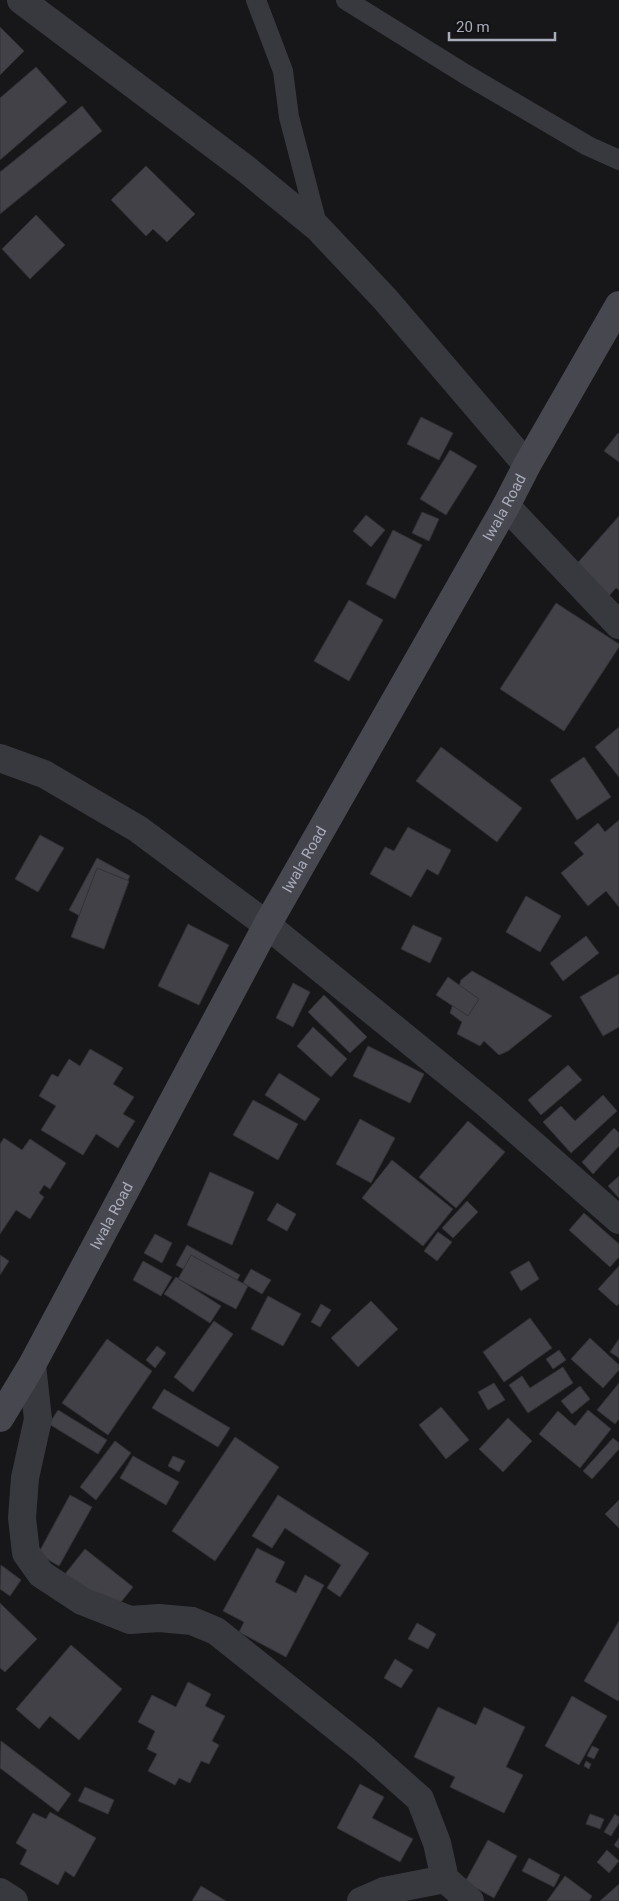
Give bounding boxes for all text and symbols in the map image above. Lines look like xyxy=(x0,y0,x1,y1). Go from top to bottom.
scale bar xyxy=(449,10,555,42)
text: 20 m xyxy=(456,18,490,36)
street label: Iwala Road xyxy=(479,471,530,544)
street label: Iwala Road xyxy=(278,823,330,896)
street label: Iwala Road xyxy=(86,1179,137,1253)

